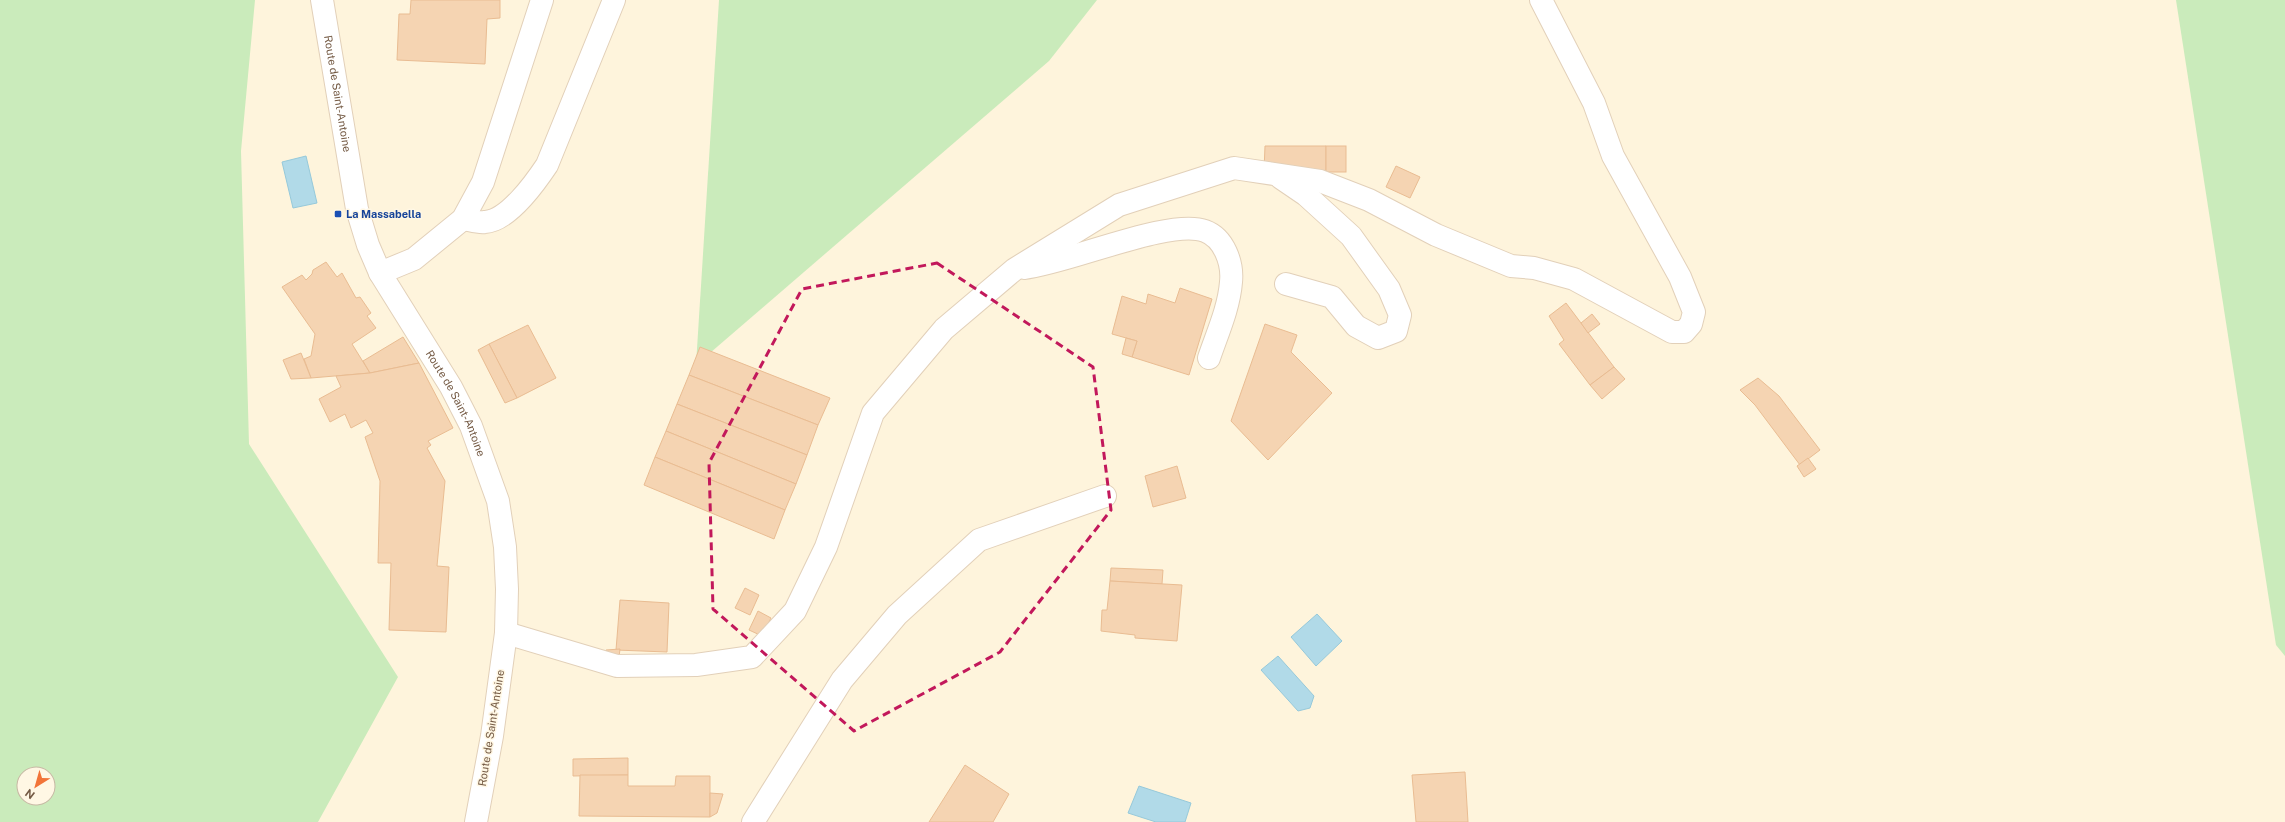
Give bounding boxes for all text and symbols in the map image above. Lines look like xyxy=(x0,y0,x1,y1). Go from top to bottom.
street label: Route de Saint-Antoine xyxy=(322,34,353,153)
place label: La Massabella xyxy=(346,208,421,220)
marker: La Massabella xyxy=(333,209,343,219)
street label: Route de Saint-Antoine xyxy=(424,348,487,458)
street label: Route de Saint-Antoine xyxy=(476,669,506,787)
north arrow xyxy=(16,766,56,806)
text: N xyxy=(23,787,37,801)

